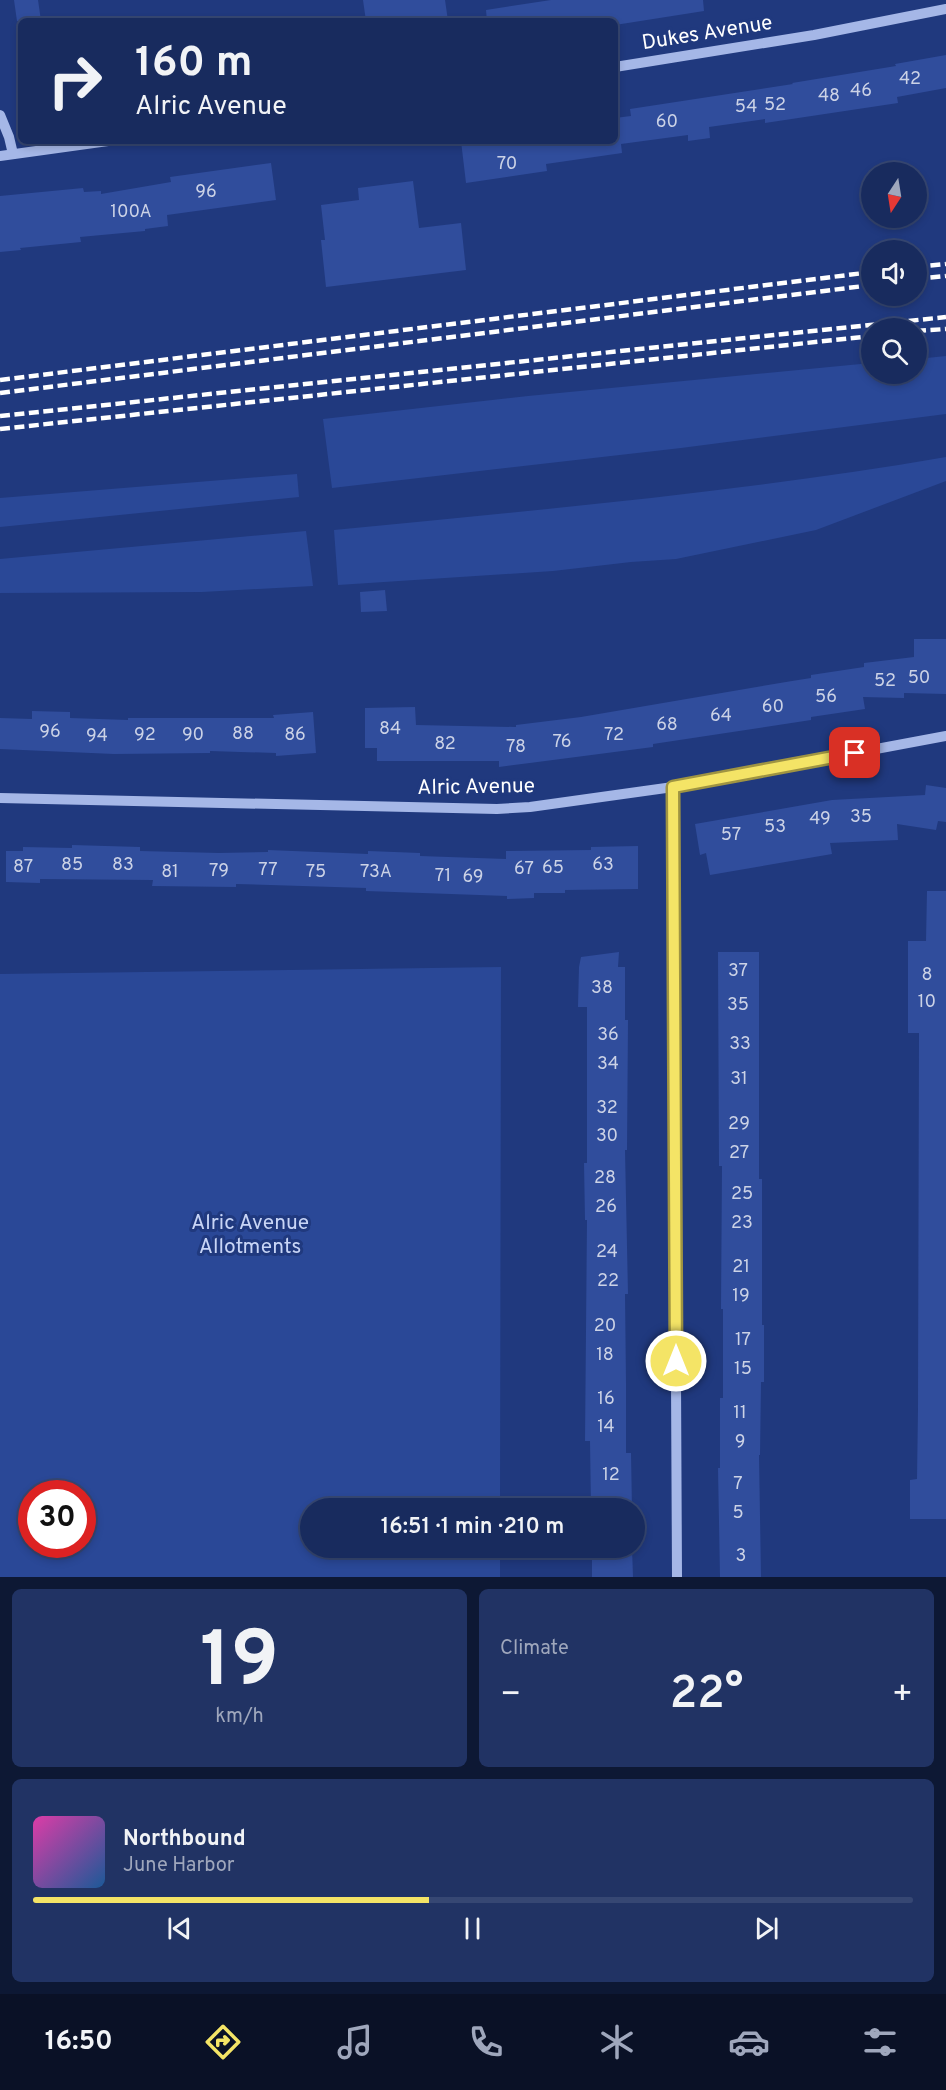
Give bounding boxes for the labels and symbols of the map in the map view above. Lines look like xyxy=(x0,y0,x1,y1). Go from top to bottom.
street label: Dukes Avenue xyxy=(640,10,774,57)
house number: 42 xyxy=(899,68,921,91)
house number: 46 xyxy=(850,80,872,103)
house number: 48 xyxy=(818,85,840,108)
house number: 52 xyxy=(764,94,786,117)
house number: 54 xyxy=(735,96,757,119)
house number: 60 xyxy=(656,111,678,134)
house number: 70 xyxy=(497,153,517,176)
north arrow xyxy=(861,162,927,228)
house number: 96 xyxy=(195,181,217,204)
house number: 100A xyxy=(110,201,152,224)
house number: 50 xyxy=(908,667,930,690)
house number: 52 xyxy=(874,670,896,693)
house number: 56 xyxy=(815,686,837,709)
house number: 60 xyxy=(762,696,784,719)
house number: 64 xyxy=(710,705,732,728)
house number: 68 xyxy=(656,714,678,737)
house number: 84 xyxy=(379,718,401,741)
house number: 96 xyxy=(39,721,61,744)
house number: 88 xyxy=(232,723,254,746)
house number: 92 xyxy=(134,724,156,747)
house number: 90 xyxy=(182,724,204,747)
house number: 86 xyxy=(284,724,306,747)
house number: 72 xyxy=(604,724,624,747)
house number: 94 xyxy=(86,725,108,748)
pin xyxy=(829,727,880,778)
house number: 76 xyxy=(552,731,572,754)
house number: 82 xyxy=(434,733,456,756)
house number: 78 xyxy=(506,736,526,759)
street label: Alric Avenue xyxy=(417,773,535,802)
house number: 35 xyxy=(850,806,872,829)
house number: 49 xyxy=(809,808,831,831)
house number: 53 xyxy=(764,816,786,839)
house number: 57 xyxy=(721,824,741,847)
house number: 85 xyxy=(61,854,83,877)
house number: 83 xyxy=(112,854,134,877)
house number: 63 xyxy=(592,854,614,877)
house number: 87 xyxy=(13,856,33,879)
house number: 65 xyxy=(542,857,564,880)
house number: 67 xyxy=(514,858,534,881)
house number: 77 xyxy=(258,859,278,882)
house number: 79 xyxy=(209,860,229,883)
house number: 81 xyxy=(161,861,179,884)
house number: 75 xyxy=(306,861,326,884)
house number: 73A xyxy=(360,861,392,884)
house number: 71 xyxy=(435,865,451,888)
house number: 69 xyxy=(463,866,483,889)
house number: 37 xyxy=(728,960,748,983)
house number: 8 xyxy=(922,964,933,987)
house number: 38 xyxy=(591,977,613,1000)
house number: 10 xyxy=(918,991,936,1014)
house number: 35 xyxy=(727,994,749,1017)
house number: 36 xyxy=(597,1024,619,1047)
house number: 33 xyxy=(729,1033,751,1056)
house number: 34 xyxy=(597,1053,619,1076)
house number: 31 xyxy=(730,1068,748,1091)
house number: 32 xyxy=(596,1097,618,1120)
house number: 29 xyxy=(728,1113,750,1136)
house number: 30 xyxy=(596,1125,618,1148)
house number: 27 xyxy=(729,1142,749,1165)
house number: 28 xyxy=(594,1167,616,1190)
house number: 25 xyxy=(731,1183,753,1206)
house number: 26 xyxy=(595,1196,617,1219)
park label: Alric Avenue Allotments xyxy=(191,1210,309,1261)
house number: 23 xyxy=(731,1212,753,1235)
house number: 24 xyxy=(596,1241,618,1264)
house number: 21 xyxy=(732,1256,750,1279)
house number: 22 xyxy=(597,1270,619,1293)
house number: 19 xyxy=(732,1285,750,1308)
house number: 20 xyxy=(594,1315,616,1338)
position arrow xyxy=(644,1329,708,1393)
house number: 17 xyxy=(735,1329,751,1352)
house number: 18 xyxy=(596,1344,614,1367)
house number: 15 xyxy=(734,1358,752,1381)
house number: 16 xyxy=(597,1388,615,1411)
house number: 11 xyxy=(733,1402,747,1425)
house number: 14 xyxy=(597,1416,615,1439)
house number: 9 xyxy=(735,1431,745,1454)
house number: 12 xyxy=(602,1464,620,1487)
house number: 7 xyxy=(733,1473,743,1496)
speed limit sign: 30 xyxy=(18,1480,96,1558)
house number: 5 xyxy=(732,1502,744,1525)
house number: 3 xyxy=(736,1545,746,1568)

